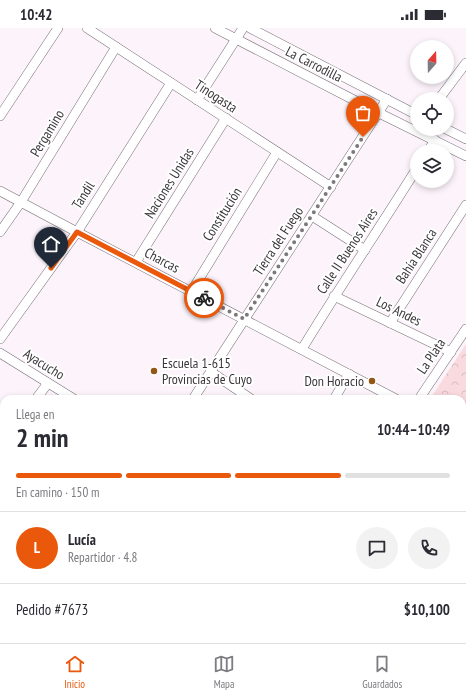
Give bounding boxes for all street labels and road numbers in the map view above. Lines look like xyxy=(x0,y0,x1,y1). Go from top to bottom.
street label: La Carrodilla xyxy=(283,42,345,86)
street label: Tinogasta xyxy=(191,76,241,116)
street label: Pergamino xyxy=(26,106,68,160)
street label: Naciones Unidas xyxy=(140,144,198,222)
street label: Tandil xyxy=(68,177,99,212)
street label: Constitución xyxy=(198,184,246,244)
street label: Tierra del Fuego xyxy=(249,203,307,279)
street label: Calle II Buenos Aires xyxy=(313,205,382,297)
street label: Bahía Blanca xyxy=(392,225,440,287)
street label: Charcas xyxy=(141,243,183,277)
street label: Los Andes xyxy=(374,292,425,330)
street label: La Plata xyxy=(413,335,449,377)
street label: Ayacucho xyxy=(20,344,68,384)

